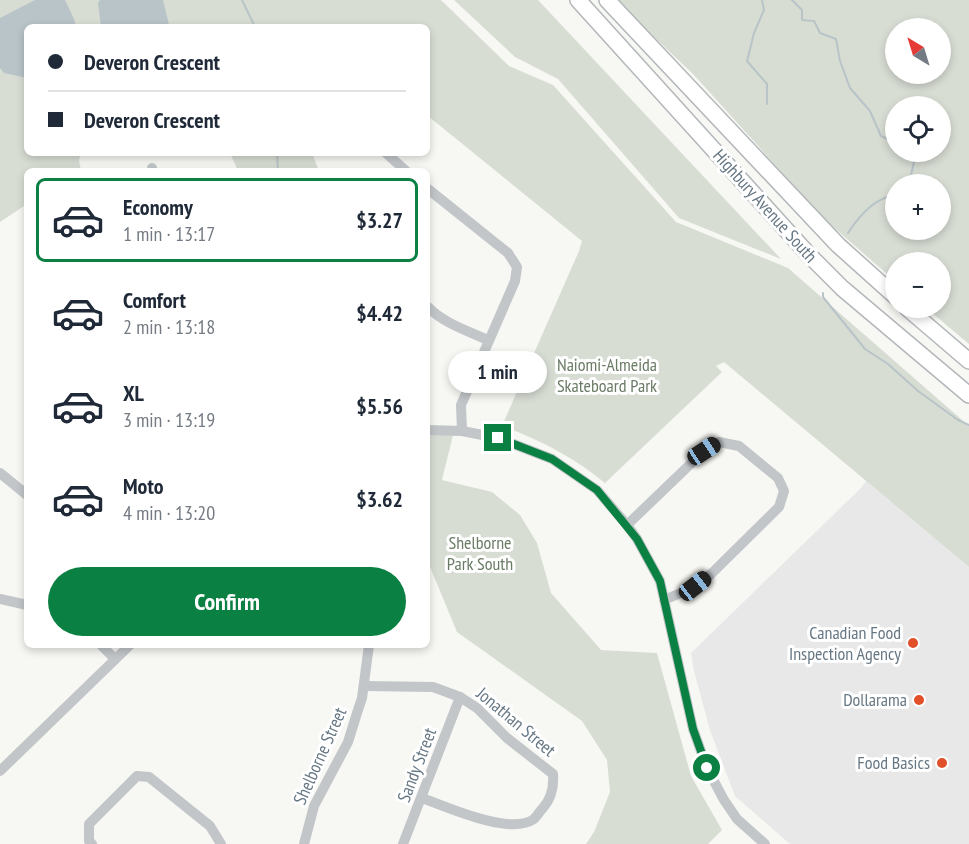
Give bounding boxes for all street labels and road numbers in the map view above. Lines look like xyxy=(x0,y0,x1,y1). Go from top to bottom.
street label: Highbury Avenue South xyxy=(708,144,822,267)
street label: Jonathan Street xyxy=(471,681,561,761)
street label: Shelborne Street xyxy=(288,703,351,808)
street label: Sandy Street xyxy=(392,724,441,805)

